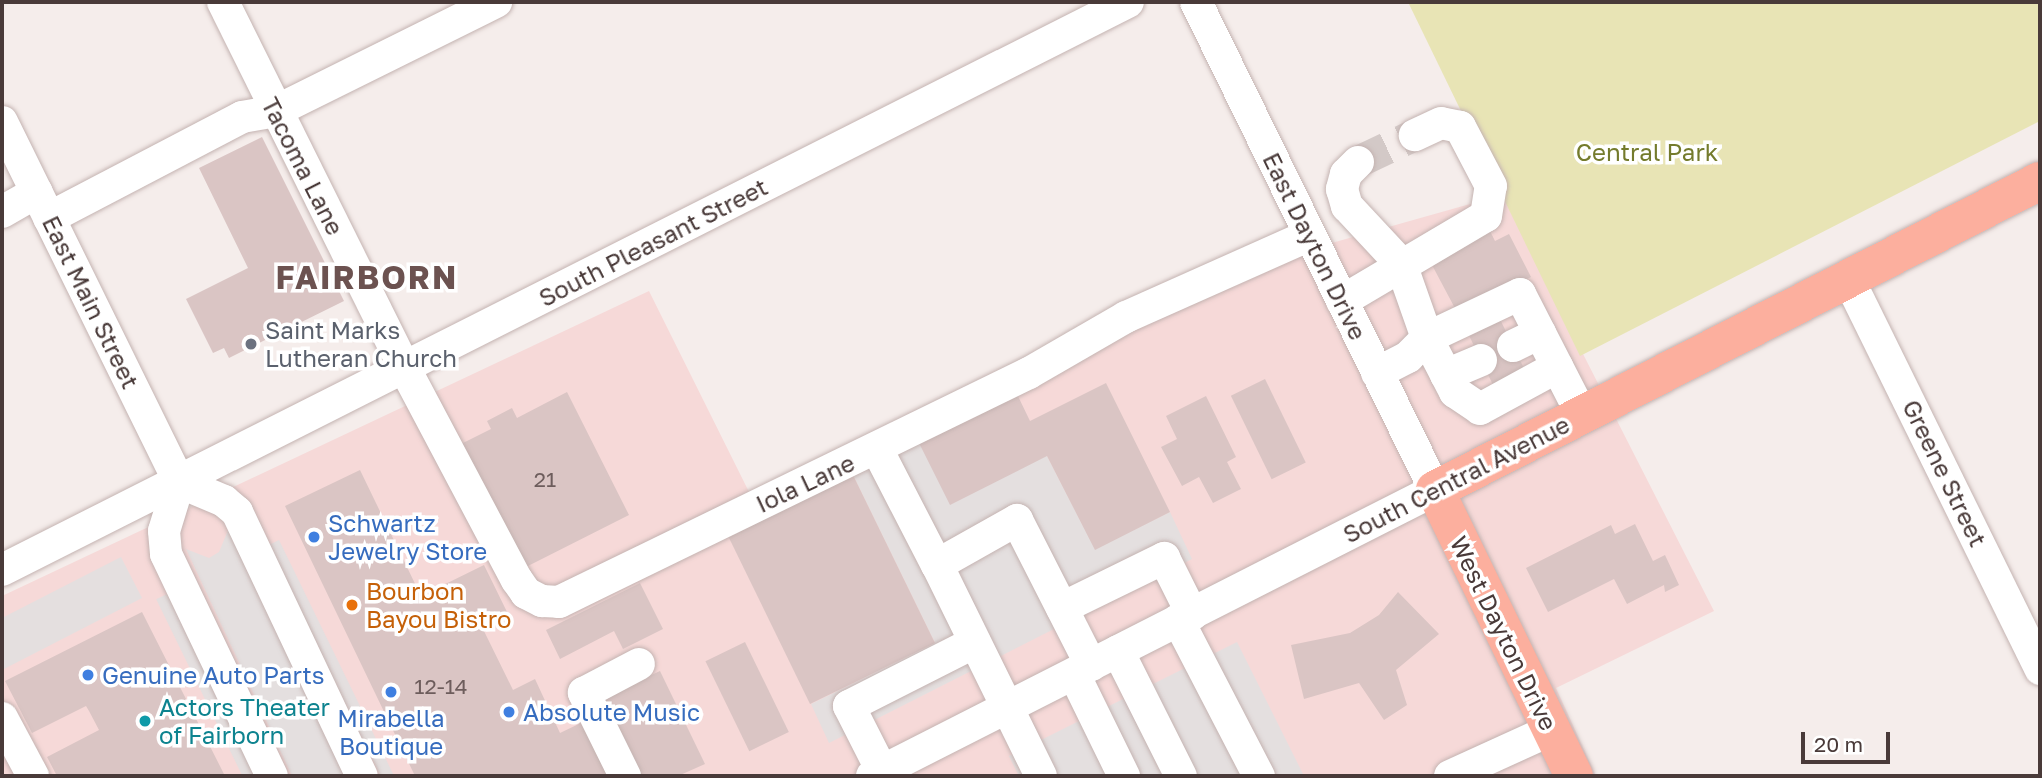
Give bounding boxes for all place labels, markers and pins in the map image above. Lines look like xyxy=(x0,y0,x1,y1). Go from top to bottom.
place label: Saint Marks Lutheran Church xyxy=(265,316,457,372)
marker: Saint Marks Lutheran Church xyxy=(243,336,259,352)
place label: Schwartz Jewelry Store xyxy=(328,509,487,565)
marker: Schwartz Jewelry Store xyxy=(306,529,322,545)
place label: Bourbon Bayou Bistro xyxy=(366,577,511,633)
marker: Bourbon Bayou Bistro xyxy=(344,597,360,613)
place label: Genuine Auto Parts xyxy=(102,661,325,689)
marker: Genuine Auto Parts xyxy=(80,667,96,683)
marker: Mirabella Boutique xyxy=(383,684,399,700)
place label: Actors Theater of Fairborn xyxy=(159,693,330,749)
place label: Absolute Music xyxy=(523,698,700,726)
place label: Mirabella Boutique xyxy=(337,704,445,760)
marker: Absolute Music xyxy=(501,704,517,720)
marker: Actors Theater of Fairborn xyxy=(137,713,153,729)

